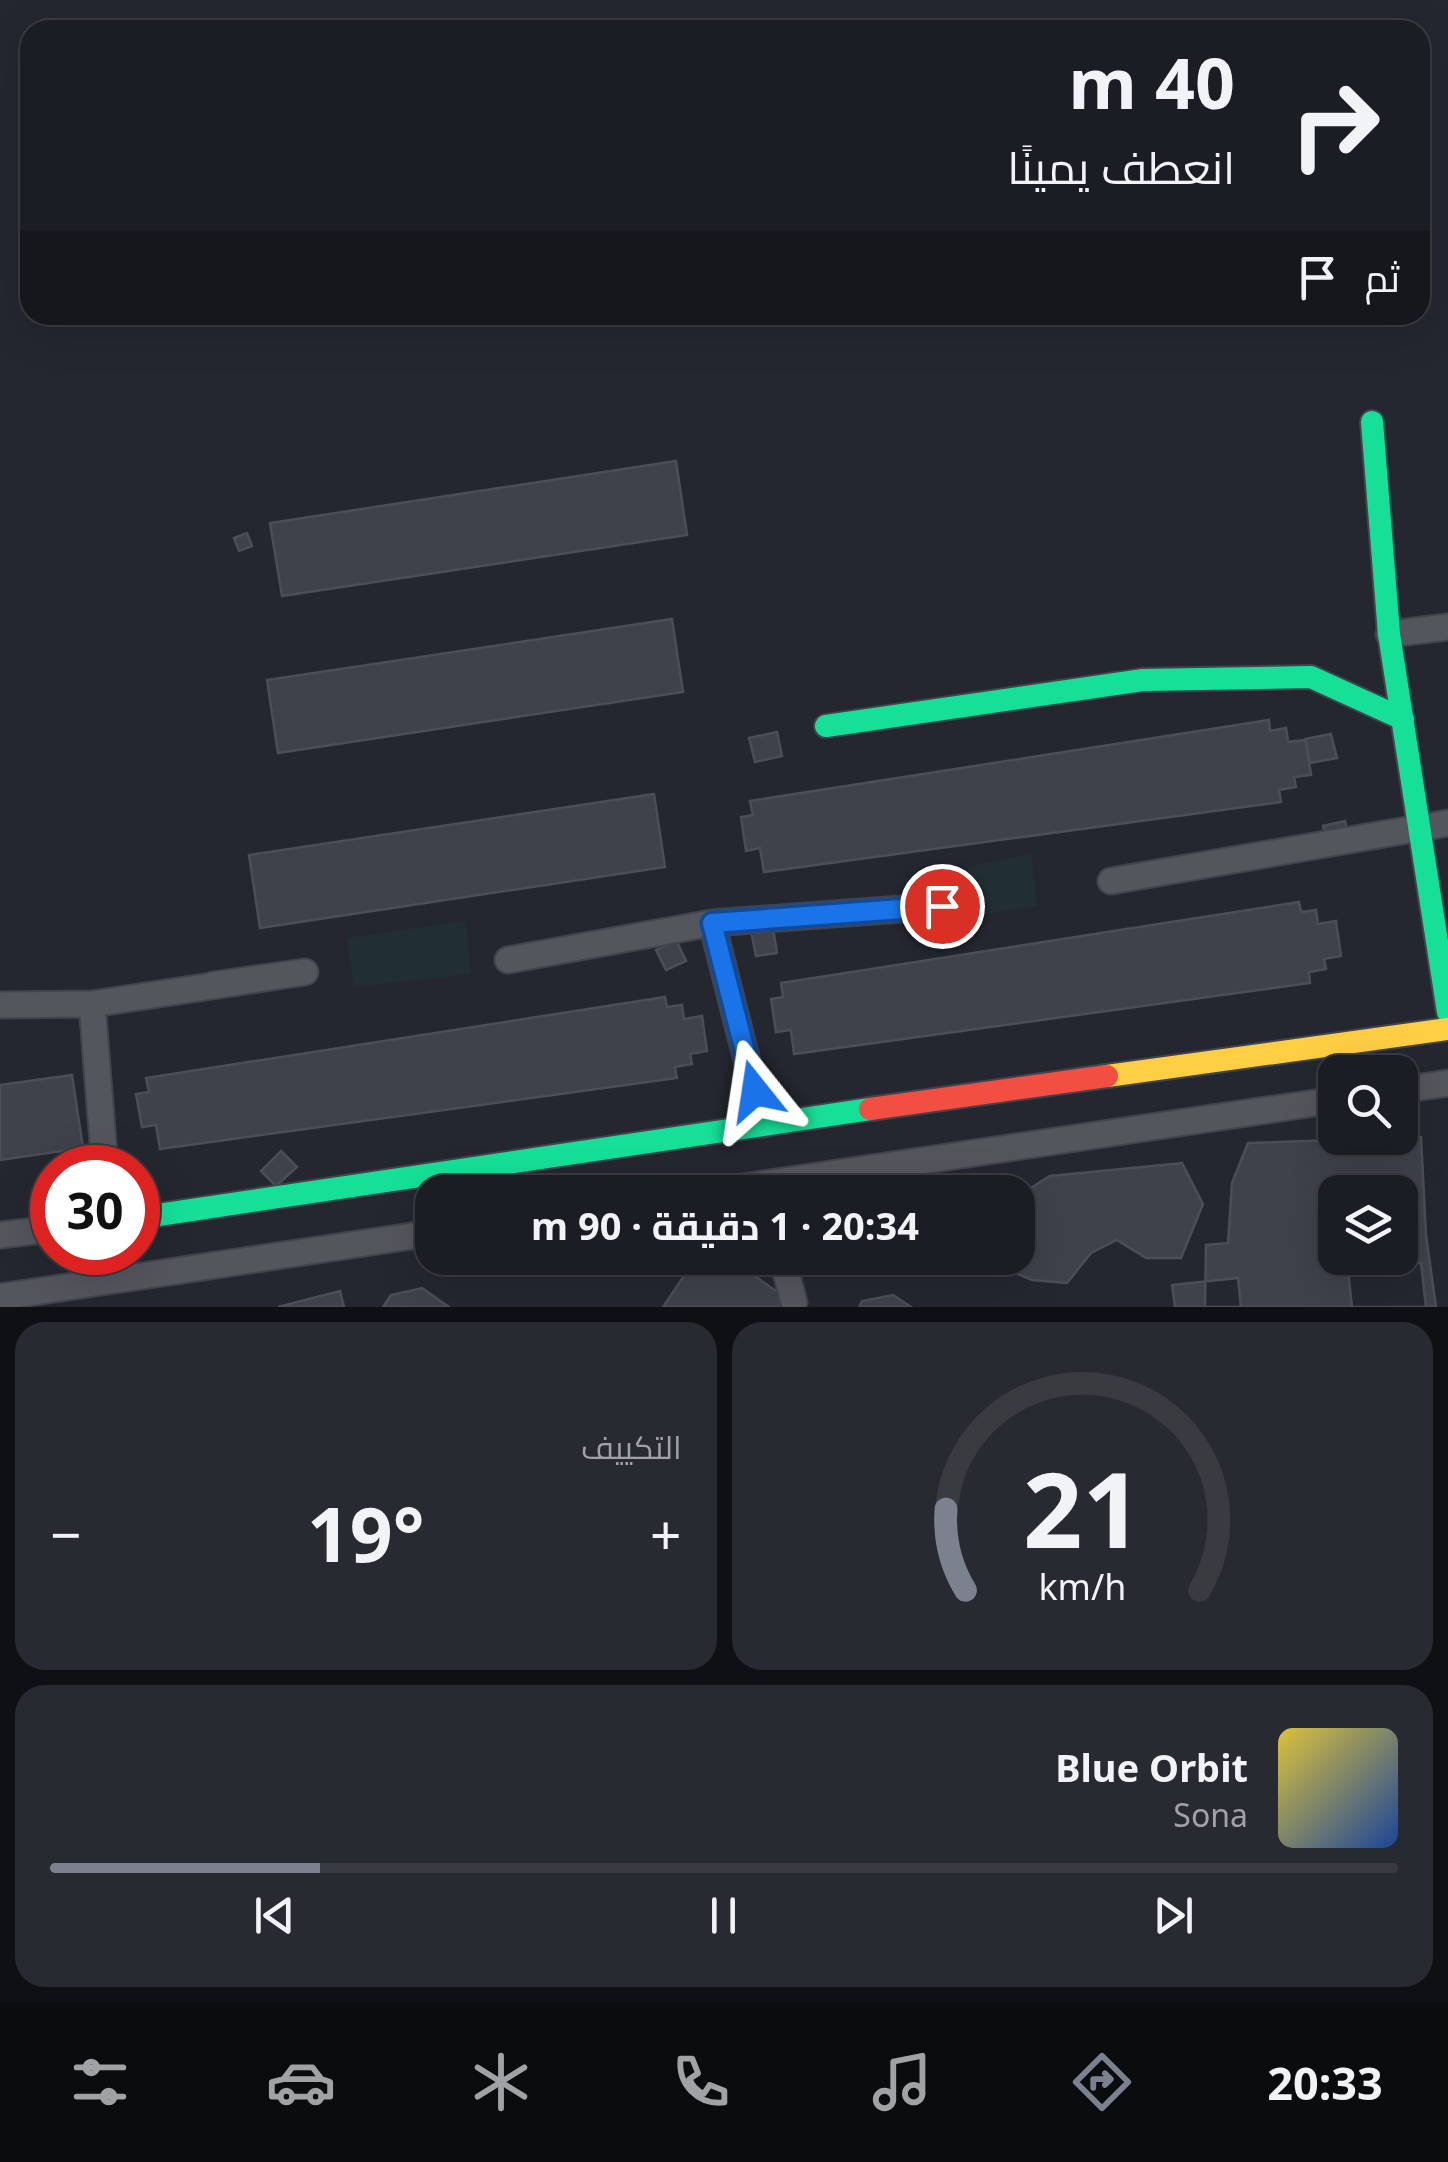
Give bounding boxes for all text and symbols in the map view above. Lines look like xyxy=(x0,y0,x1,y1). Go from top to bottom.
text: 40 m xyxy=(1068,34,1235,130)
icon: right xyxy=(1270,60,1400,190)
text: انعطف يمينًا xyxy=(1007,136,1235,197)
icon: arrive xyxy=(1290,250,1345,305)
text: ثم xyxy=(1365,251,1400,303)
pin xyxy=(900,864,985,949)
icon: arrive xyxy=(915,879,970,934)
position arrow xyxy=(703,1039,807,1143)
map controls xyxy=(1318,1055,1418,1275)
button: search xyxy=(1318,1055,1418,1155)
speed limit sign: 30 xyxy=(30,1145,160,1275)
button: layers xyxy=(1318,1175,1418,1275)
text: 20:34 · 1 دقيقة · 90 m xyxy=(531,1199,919,1251)
text: التكييف xyxy=(581,1425,682,1468)
text: 21 xyxy=(1023,1437,1142,1578)
text: 19° xyxy=(307,1482,425,1584)
text: − xyxy=(50,1496,81,1571)
text: + xyxy=(650,1496,681,1571)
text: km/h xyxy=(1038,1562,1126,1610)
text: Blue Orbit xyxy=(1055,1741,1248,1793)
text: Sona xyxy=(1173,1793,1248,1836)
icon: previous xyxy=(247,1888,302,1943)
icon: pause xyxy=(696,1888,751,1943)
icon: next xyxy=(1146,1888,1201,1943)
icon: filters xyxy=(65,2047,135,2117)
icon: car xyxy=(266,2047,336,2117)
icon: climate xyxy=(466,2047,536,2117)
icon: phone xyxy=(666,2047,736,2117)
icon: music xyxy=(867,2047,937,2117)
icon: directions xyxy=(1067,2047,1137,2117)
text: 20:33 xyxy=(1267,2052,1383,2113)

